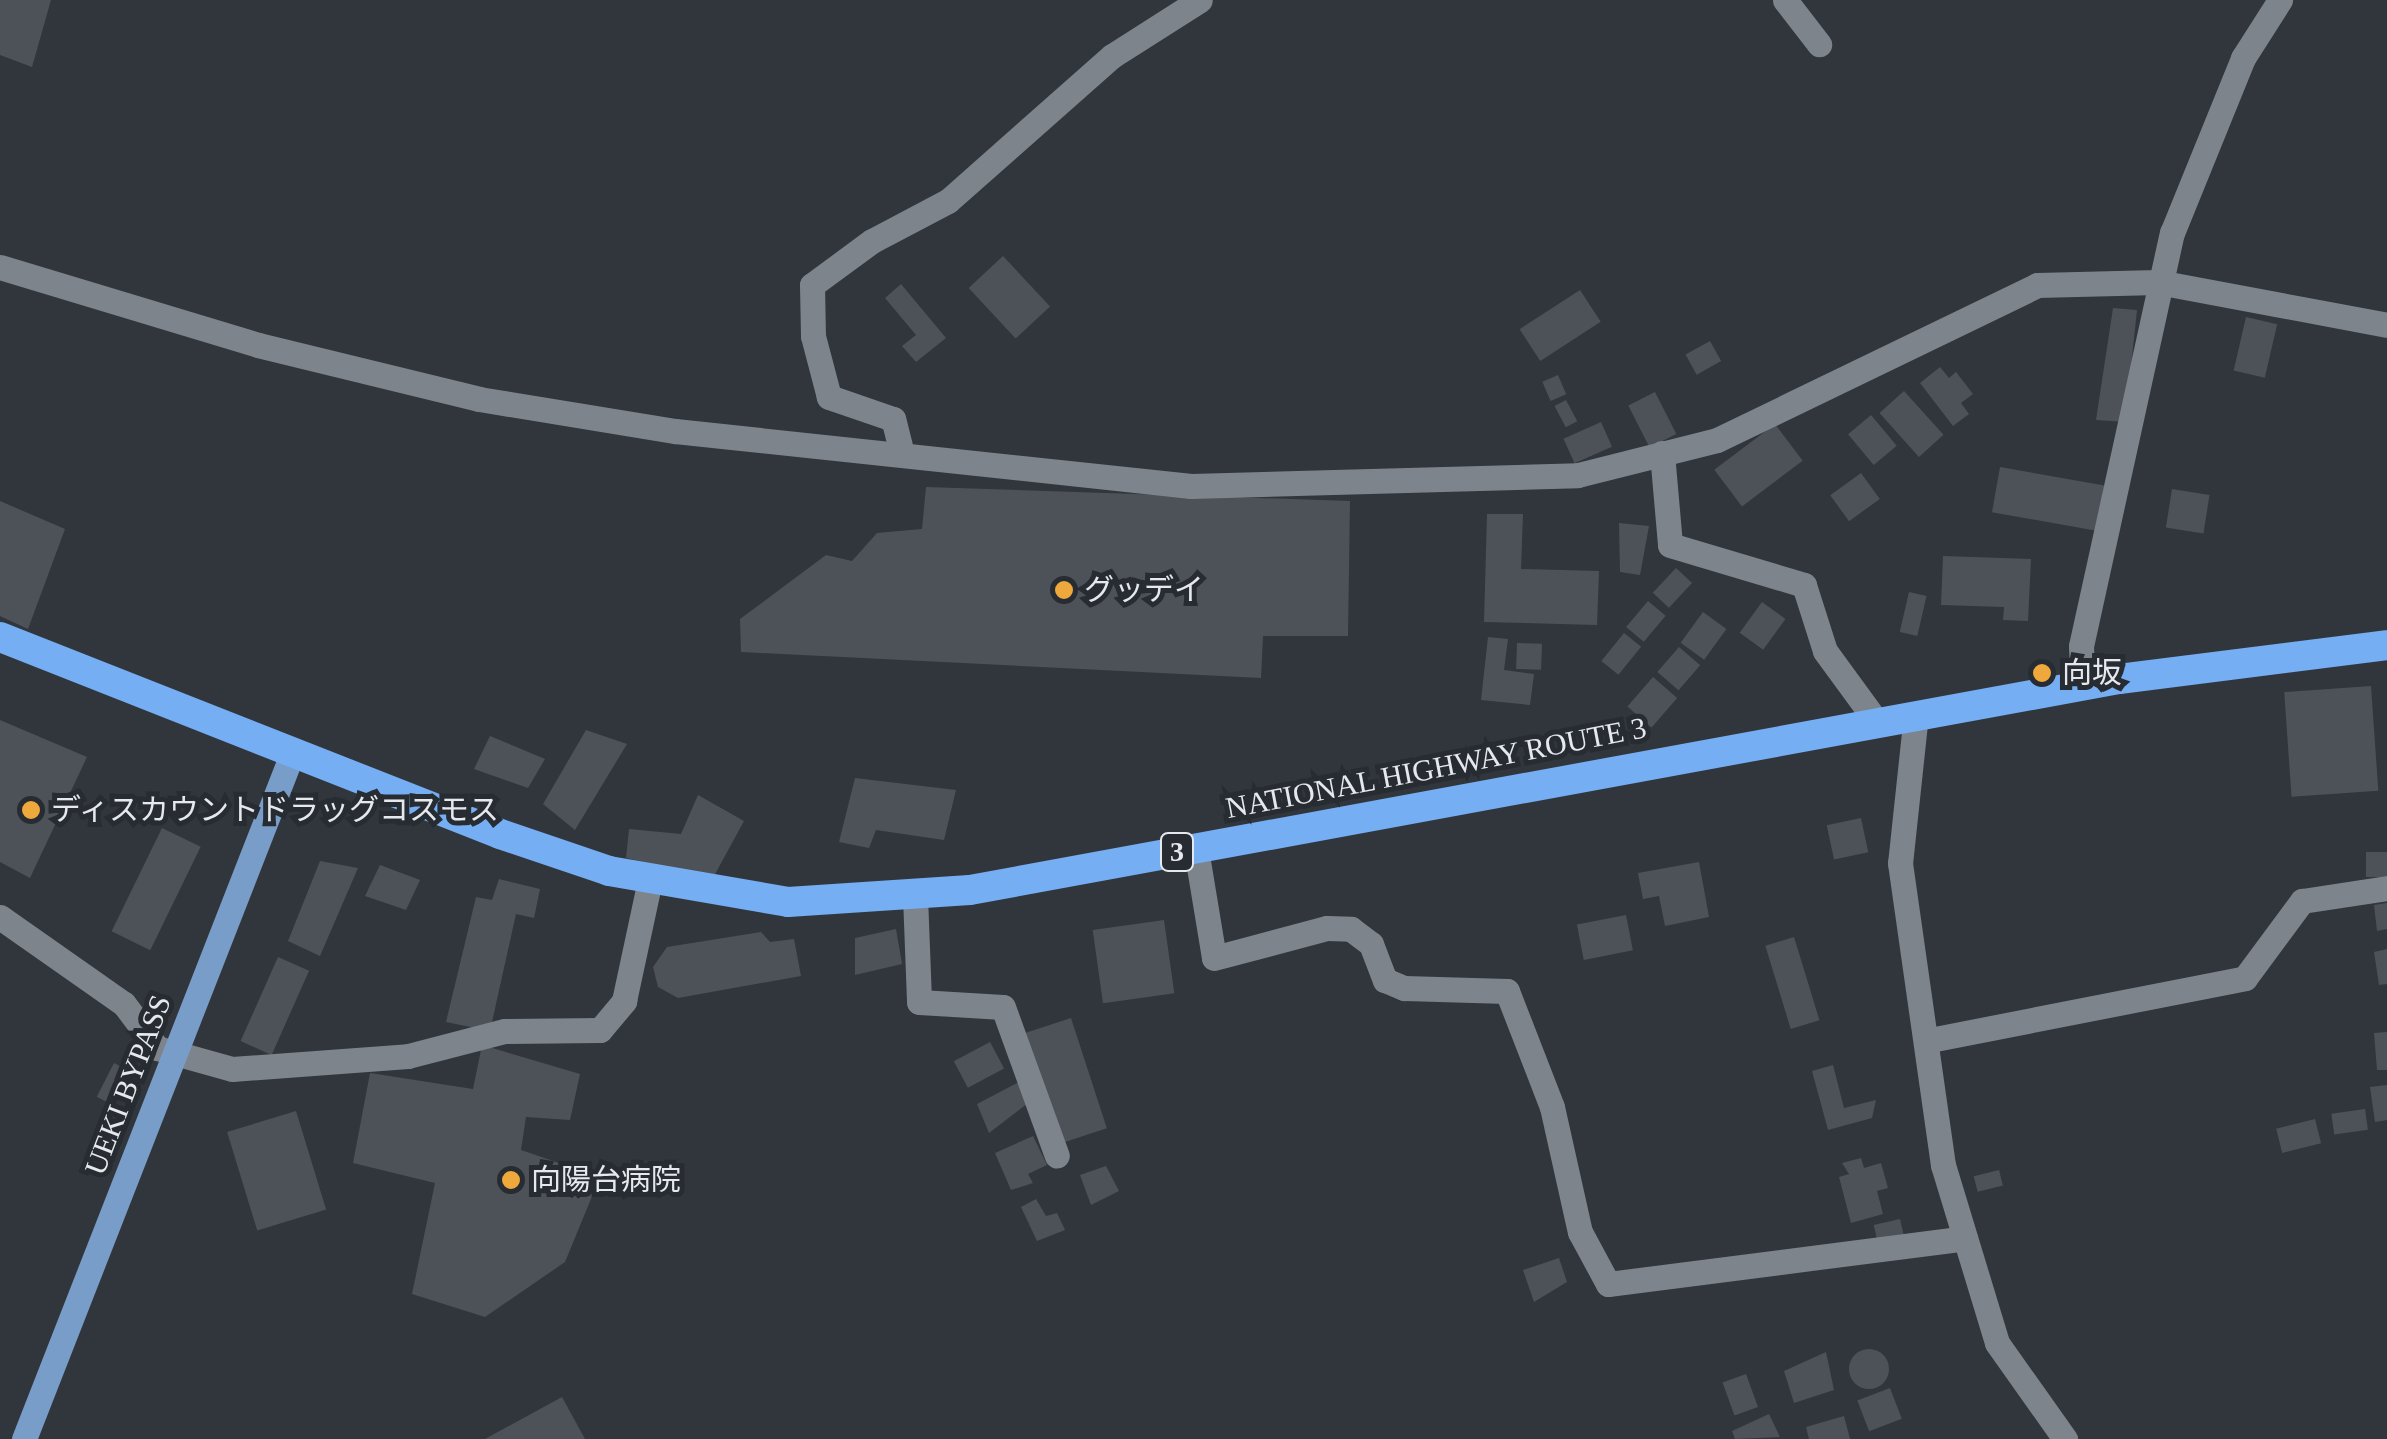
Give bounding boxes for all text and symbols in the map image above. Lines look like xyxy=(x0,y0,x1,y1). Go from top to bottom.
place label: グッデイ xyxy=(1084,572,1204,608)
marker: グッデイ xyxy=(1053,579,1075,601)
place label: 向坂 xyxy=(2062,655,2122,691)
marker: 向坂 xyxy=(2031,662,2053,684)
street label: NATIONAL HIGHWAY ROUTE 3 xyxy=(1222,709,1650,827)
place label: ディスカウントドラッグコスモス xyxy=(51,792,501,828)
marker: ディスカウントドラッグコスモス xyxy=(20,799,42,821)
road number: 3 xyxy=(1160,829,1194,875)
street label: UEKI BYPASS xyxy=(77,990,179,1180)
place label: 向陽台病院 xyxy=(531,1162,681,1198)
marker: 向陽台病院 xyxy=(500,1169,522,1191)

